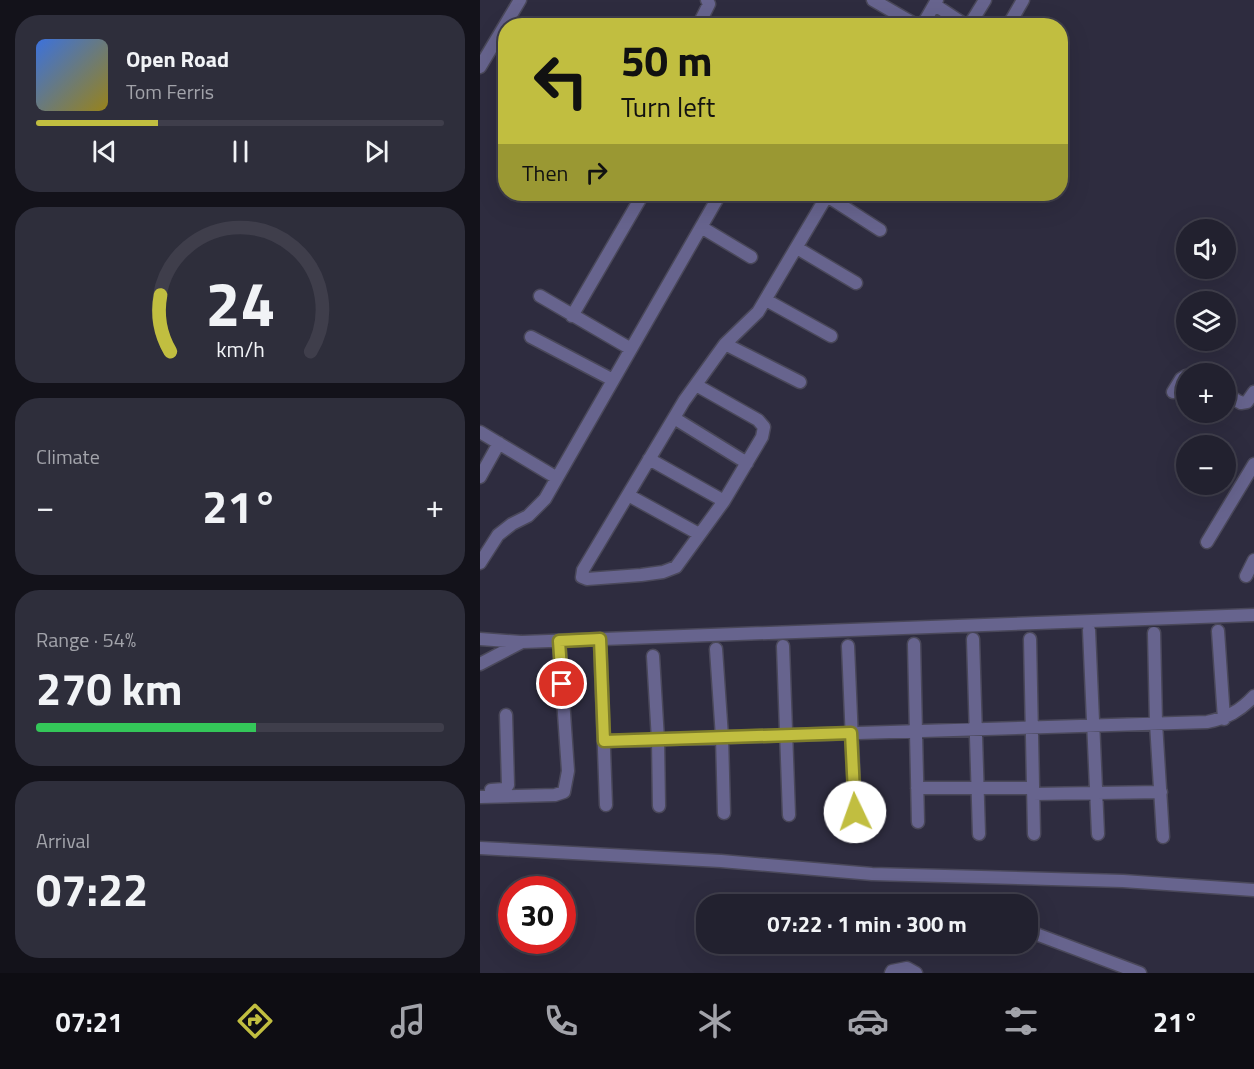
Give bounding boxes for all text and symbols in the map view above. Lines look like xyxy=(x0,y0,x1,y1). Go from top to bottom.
text: 50 m xyxy=(621,28,713,92)
text: Open Road xyxy=(126,42,229,76)
icon: left xyxy=(522,42,600,120)
text: Tom Ferris xyxy=(126,76,214,107)
text: Turn left xyxy=(621,86,715,127)
icon: previous xyxy=(88,135,121,168)
icon: pause xyxy=(224,135,257,168)
icon: next xyxy=(360,135,393,168)
text: Then xyxy=(522,156,568,190)
icon: right xyxy=(580,156,613,189)
map controls xyxy=(1176,219,1236,495)
button: sound xyxy=(1176,219,1236,279)
text: 24 xyxy=(205,255,275,350)
button: layers xyxy=(1176,291,1236,351)
text: km/h xyxy=(216,333,264,365)
button: + xyxy=(1176,363,1236,423)
button: − xyxy=(1176,435,1236,495)
text: Climate xyxy=(36,441,100,472)
text: 21° xyxy=(202,472,278,540)
text: − xyxy=(36,481,54,531)
text: + xyxy=(426,481,444,531)
text: Range · 54% xyxy=(36,624,136,655)
text: 270 km xyxy=(36,654,182,722)
pin xyxy=(536,658,587,709)
icon: arrive xyxy=(545,667,578,700)
position arrow xyxy=(823,780,887,844)
text: Arrival xyxy=(36,825,90,856)
text: 07:22 xyxy=(36,855,148,923)
speed limit sign: 30 xyxy=(498,876,576,954)
text: 07:22 · 1 min · 300 m xyxy=(767,907,967,941)
icon: directions xyxy=(234,1000,276,1042)
icon: music xyxy=(387,1000,429,1042)
icon: phone xyxy=(540,1000,582,1042)
icon: climate xyxy=(694,1000,736,1042)
icon: car xyxy=(847,1000,889,1042)
icon: filters xyxy=(1000,1000,1042,1042)
text: 07:21 xyxy=(56,1001,123,1042)
text: 21° xyxy=(1153,1001,1198,1042)

